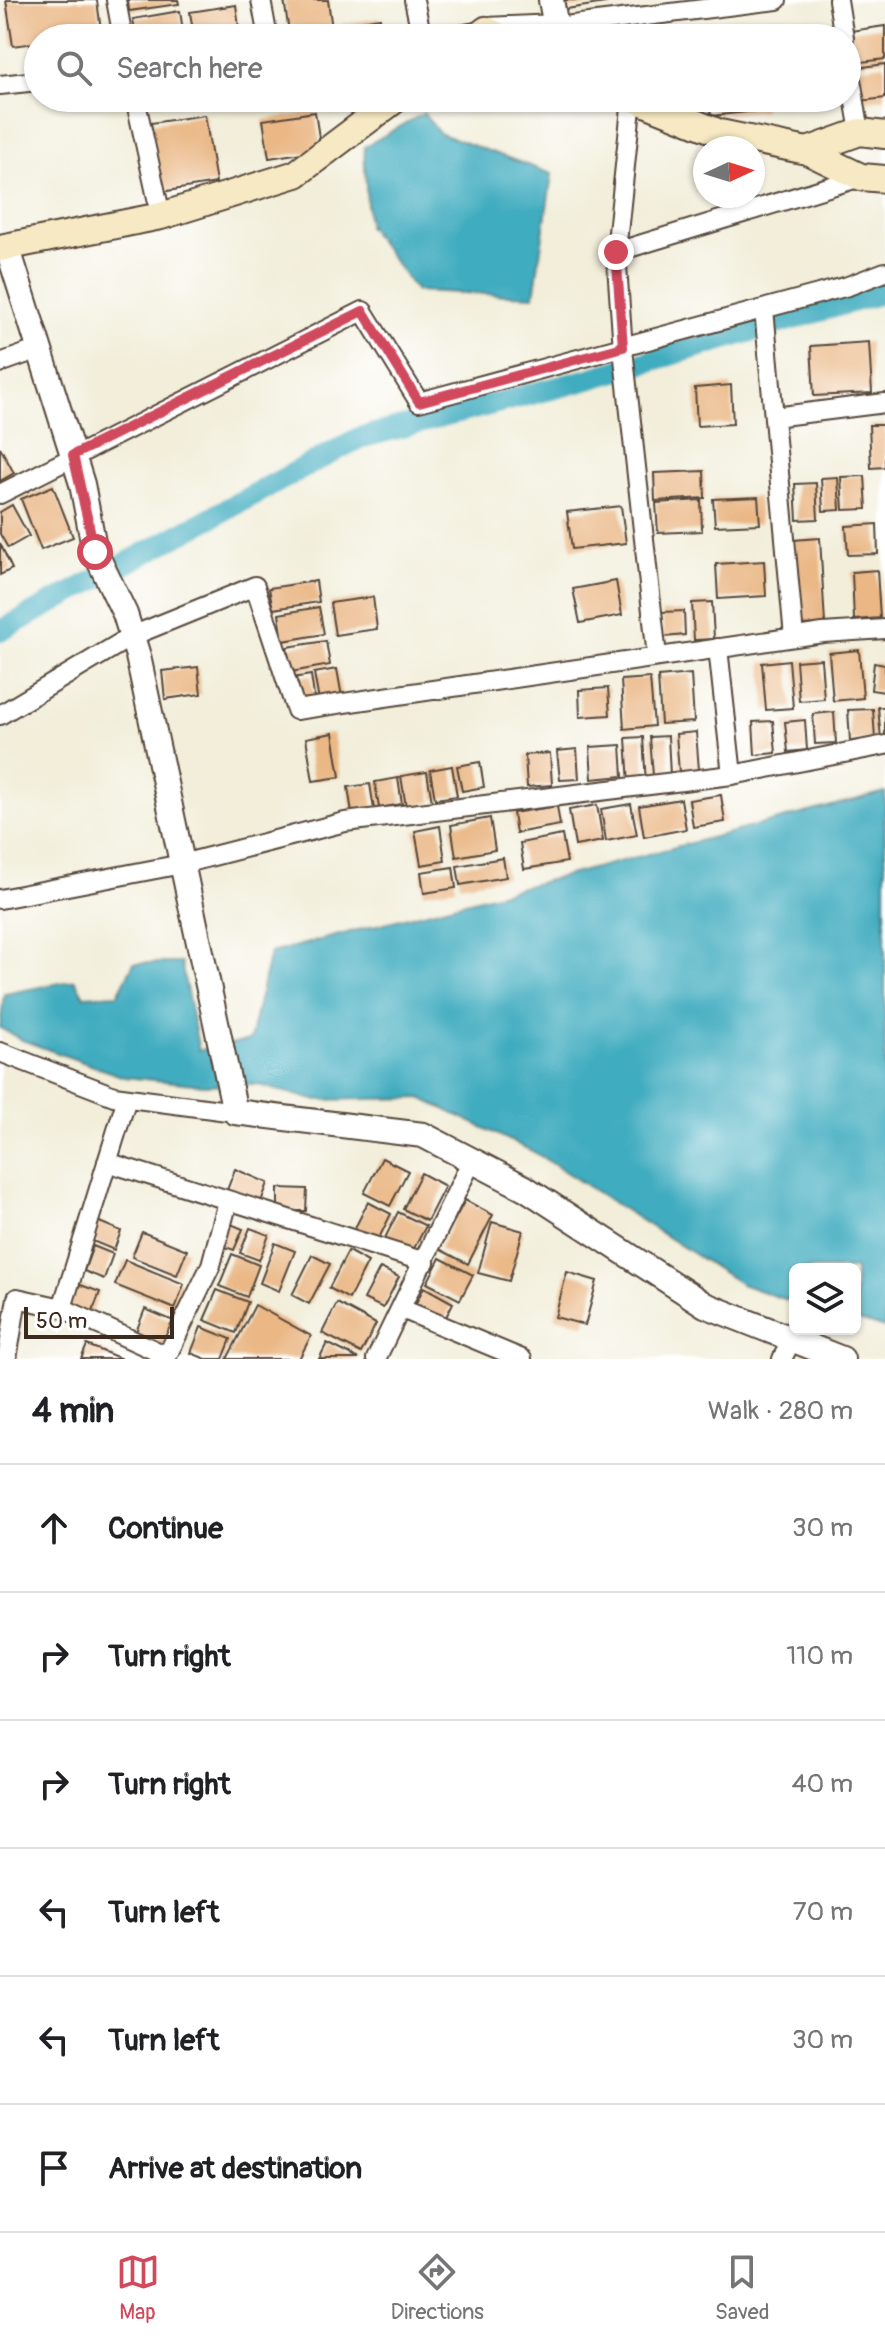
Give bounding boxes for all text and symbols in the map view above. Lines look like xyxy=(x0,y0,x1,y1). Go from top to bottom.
search box xyxy=(24,24,861,112)
icon: search xyxy=(52,46,96,90)
text: Search here xyxy=(116,50,263,87)
north arrow xyxy=(693,136,765,208)
route end xyxy=(598,234,634,270)
route start xyxy=(77,534,113,570)
map controls xyxy=(789,1263,861,1335)
button: layers xyxy=(789,1263,861,1335)
scale bar xyxy=(24,1303,174,1339)
text: 50 m xyxy=(36,1307,87,1335)
text: 4 min xyxy=(32,1390,114,1433)
text: Walk · 280 m xyxy=(708,1395,853,1427)
icon: ahead xyxy=(32,1506,76,1550)
text: Continue xyxy=(108,1510,223,1547)
text: 30 m xyxy=(792,1512,853,1544)
icon: right xyxy=(32,1634,76,1678)
text: Turn right xyxy=(108,1638,231,1675)
text: 110 m xyxy=(786,1640,853,1672)
icon: right xyxy=(32,1762,76,1806)
text: Turn right xyxy=(108,1766,231,1803)
text: 40 m xyxy=(791,1768,853,1800)
icon: left xyxy=(32,1890,76,1934)
text: Turn left xyxy=(108,1894,219,1931)
text: 70 m xyxy=(793,1896,853,1928)
icon: left xyxy=(32,2018,76,2062)
text: Turn left xyxy=(108,2022,219,2059)
text: 30 m xyxy=(792,2024,853,2056)
icon: arrive xyxy=(32,2146,76,2190)
text: Arrive at destination xyxy=(108,2150,362,2187)
tab: Map xyxy=(116,2250,160,2326)
tab: Directions xyxy=(391,2250,484,2326)
tab: Saved xyxy=(715,2250,769,2326)

